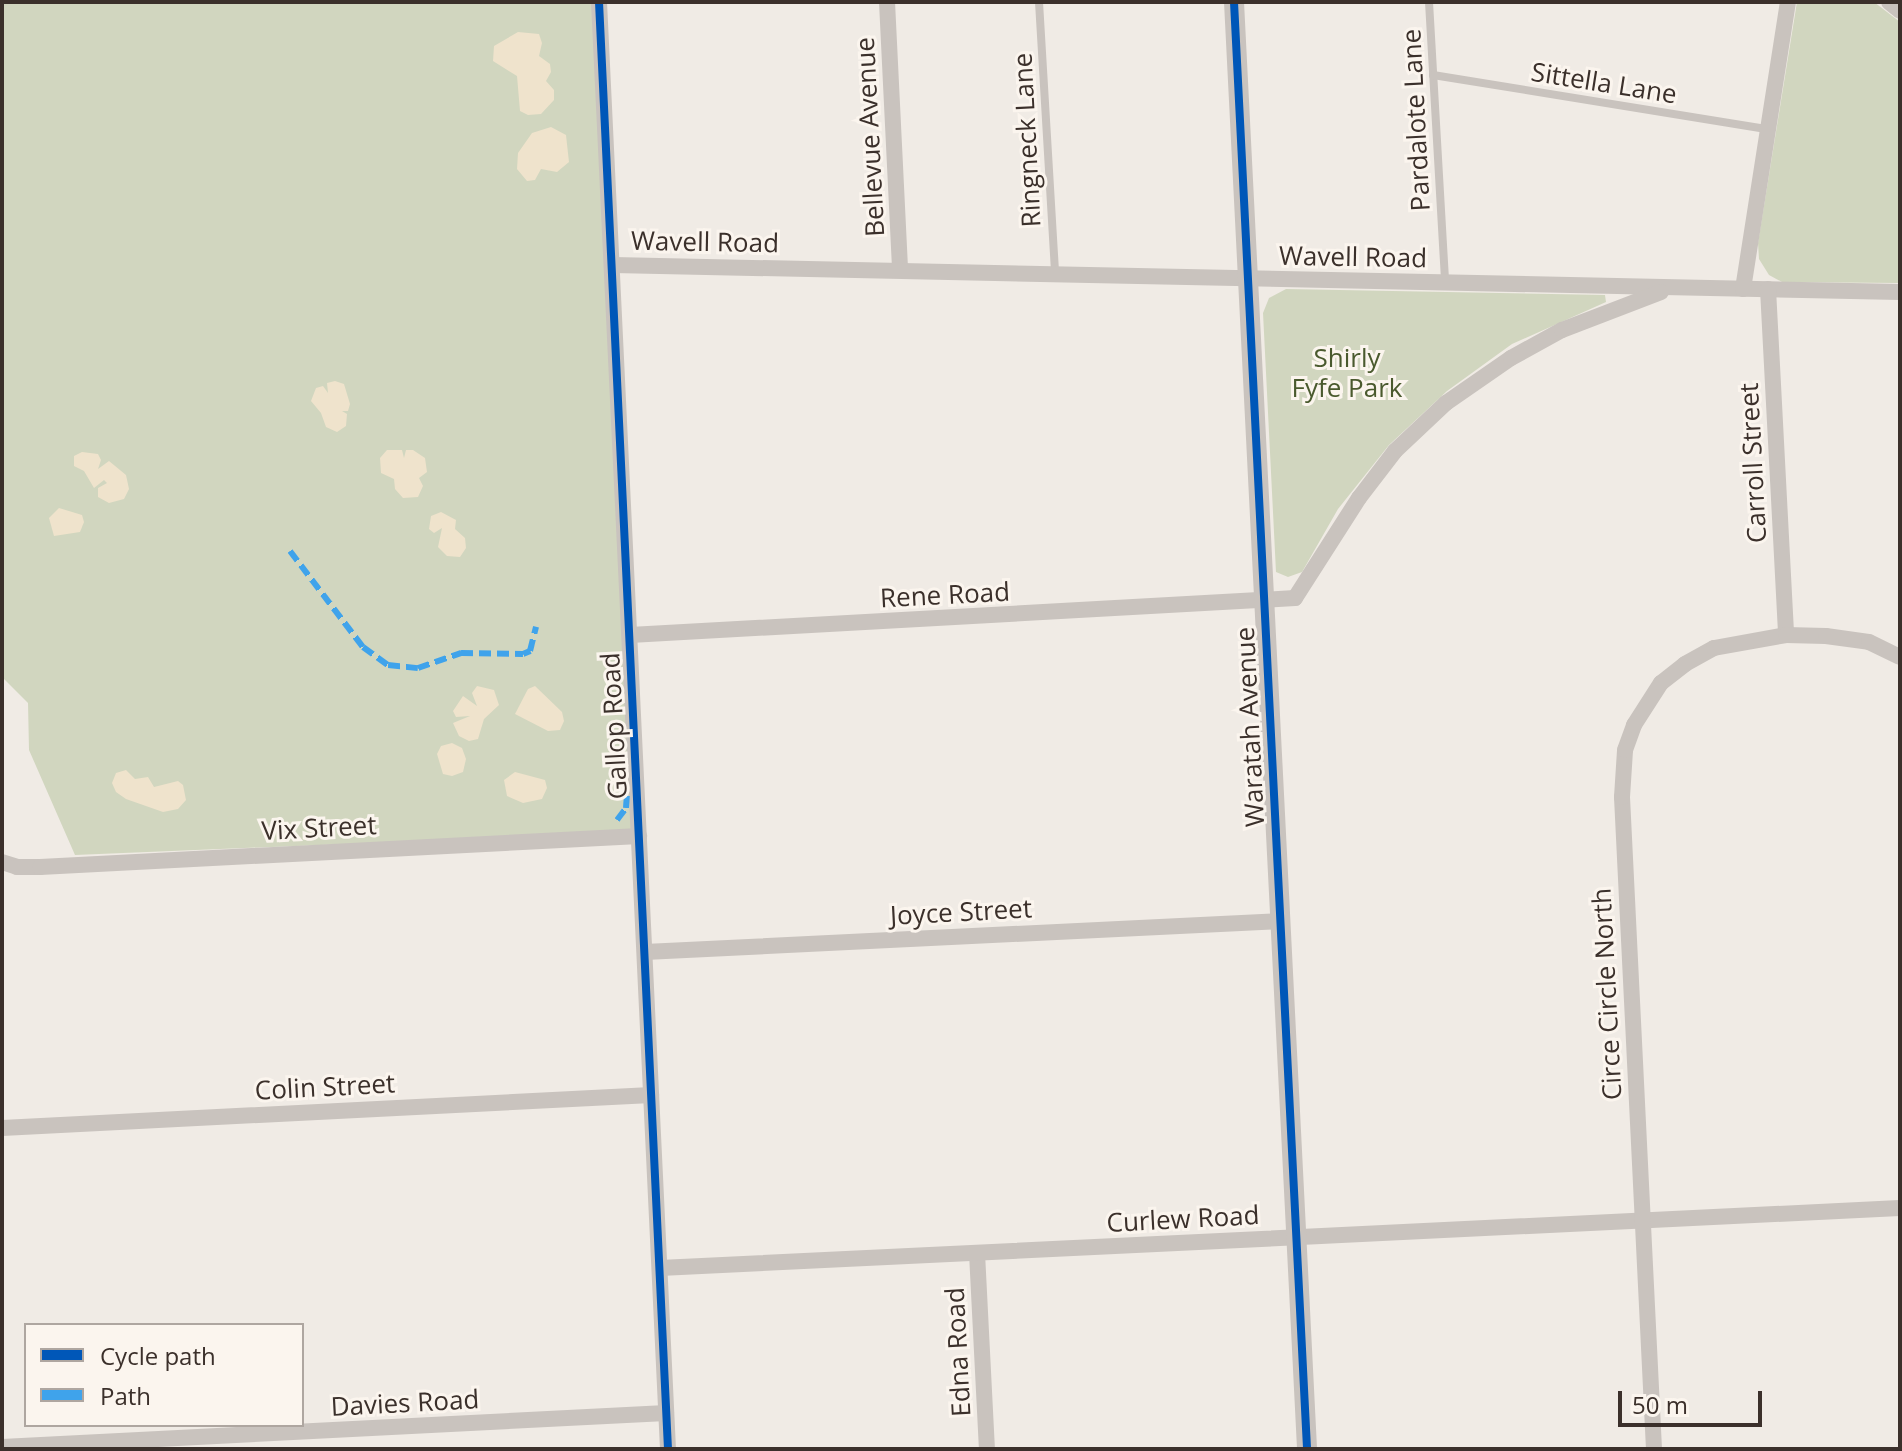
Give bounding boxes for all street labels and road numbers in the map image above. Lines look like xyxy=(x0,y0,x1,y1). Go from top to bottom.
street label: Pardalote Lane xyxy=(1396,28,1436,212)
street label: Bellevue Avenue xyxy=(849,36,891,238)
street label: Ringneck Lane xyxy=(1007,52,1047,228)
street label: Sittella Lane xyxy=(1529,56,1679,110)
street label: Wavell Road xyxy=(631,225,779,259)
street label: Wavell Road xyxy=(1279,240,1427,274)
street label: Carroll Street xyxy=(1733,382,1773,544)
street label: Rene Road xyxy=(879,576,1011,614)
street label: Waratah Avenue xyxy=(1229,626,1271,828)
street label: Gallop Road xyxy=(595,652,633,800)
street label: Vix Street xyxy=(261,809,377,847)
street label: Circe Circle North xyxy=(1586,887,1628,1101)
street label: Joyce Street xyxy=(889,893,1033,931)
street label: Colin Street xyxy=(254,1068,396,1106)
street label: Curlew Road xyxy=(1106,1199,1260,1239)
street label: Edna Road xyxy=(939,1287,977,1417)
street label: Davies Road xyxy=(330,1384,480,1422)

